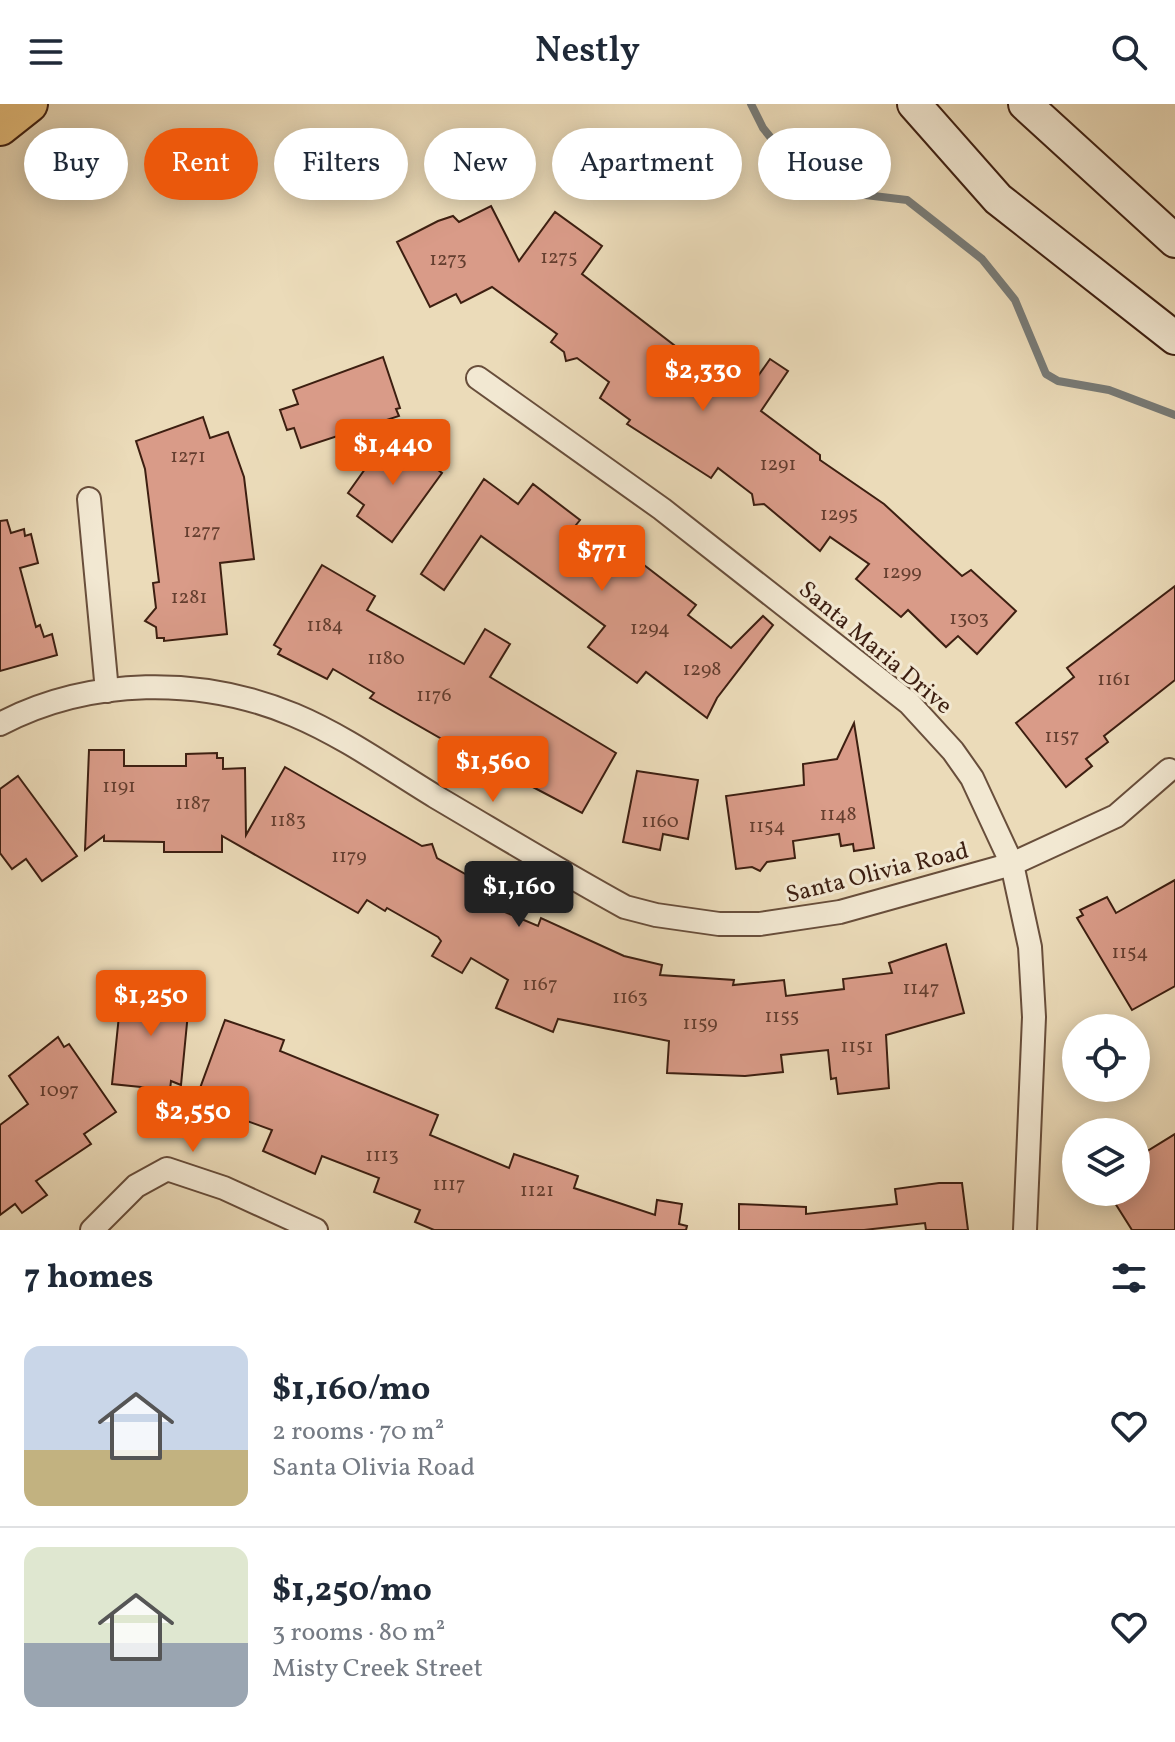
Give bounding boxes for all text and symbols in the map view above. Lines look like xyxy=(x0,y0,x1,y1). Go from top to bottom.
text: Nestly xyxy=(535,27,640,77)
icon: menu xyxy=(24,30,68,74)
icon: search xyxy=(1107,30,1151,74)
chip: Buy xyxy=(24,128,128,200)
chip: Rent xyxy=(144,128,258,200)
chip: Filters xyxy=(274,128,408,200)
chip: New xyxy=(424,128,536,200)
chip: Apartment xyxy=(552,128,742,200)
chip: House xyxy=(758,128,891,200)
house number: 1275 xyxy=(540,244,578,272)
house number: 1273 xyxy=(429,246,467,274)
pin: $2,330 xyxy=(638,345,768,413)
text: $2,330 xyxy=(664,353,742,389)
pin: $1,440 xyxy=(328,419,458,487)
text: $1,440 xyxy=(353,427,433,463)
house number: 1271 xyxy=(170,443,206,471)
house number: 1291 xyxy=(760,451,796,479)
house number: 1295 xyxy=(820,501,858,529)
house number: 1277 xyxy=(183,518,221,546)
pin: $771 xyxy=(555,525,649,593)
text: $771 xyxy=(577,533,627,569)
house number: 1299 xyxy=(882,559,922,587)
street label: Santa Maria Drive xyxy=(790,574,959,723)
house number: 1281 xyxy=(171,584,207,612)
house number: 1303 xyxy=(949,605,989,633)
house number: 1184 xyxy=(306,612,344,640)
house number: 1294 xyxy=(630,615,670,643)
house number: 1180 xyxy=(367,645,405,673)
house number: 1298 xyxy=(683,656,721,684)
house number: 1161 xyxy=(1097,666,1131,694)
house number: 1176 xyxy=(416,682,452,710)
house number: 1157 xyxy=(1045,723,1079,751)
pin: $1,560 xyxy=(428,736,558,804)
text: $1,560 xyxy=(455,744,531,780)
house number: 1191 xyxy=(102,773,136,801)
house number: 1187 xyxy=(175,790,211,818)
house number: 1148 xyxy=(819,801,857,829)
house number: 1183 xyxy=(270,807,306,835)
house number: 1160 xyxy=(641,808,679,836)
house number: 1154 xyxy=(748,813,786,841)
street label: Santa Olivia Road xyxy=(782,835,973,913)
house number: 1179 xyxy=(331,843,367,871)
pin: $1,160 xyxy=(454,861,584,929)
text: $1,160 xyxy=(482,869,556,905)
house number: 1154 xyxy=(1111,939,1149,967)
pin: $1,250 xyxy=(86,970,216,1038)
house number: 1167 xyxy=(522,971,558,999)
house number: 1147 xyxy=(902,975,940,1003)
text: $1,250 xyxy=(114,978,188,1014)
house number: 1163 xyxy=(612,984,648,1012)
house number: 1155 xyxy=(765,1003,799,1031)
house number: 1159 xyxy=(682,1010,718,1038)
map controls xyxy=(1062,1014,1150,1206)
button: locate xyxy=(1062,1014,1150,1102)
house number: 1151 xyxy=(841,1033,873,1061)
house number: 1097 xyxy=(39,1077,79,1105)
pin: $2,550 xyxy=(128,1086,258,1154)
text: $2,550 xyxy=(155,1094,231,1130)
button: layers xyxy=(1062,1118,1150,1206)
house number: 1113 xyxy=(365,1142,399,1170)
house number: 1117 xyxy=(433,1171,465,1199)
house number: 1121 xyxy=(520,1177,554,1205)
text: 7 homes xyxy=(24,1255,153,1302)
icon: filters xyxy=(1107,1256,1151,1300)
text: $1,160/mo xyxy=(272,1367,431,1414)
icon: home xyxy=(88,1378,184,1474)
icon: heart xyxy=(1107,1404,1151,1448)
text: 2 rooms · 70 m² xyxy=(272,1414,444,1450)
text: Santa Olivia Road xyxy=(272,1450,475,1486)
text: $1,250/mo xyxy=(272,1568,432,1615)
icon: home xyxy=(88,1579,184,1675)
icon: heart xyxy=(1107,1605,1151,1649)
text: 3 rooms · 80 m² xyxy=(272,1615,445,1651)
text: Misty Creek Street xyxy=(272,1651,483,1687)

